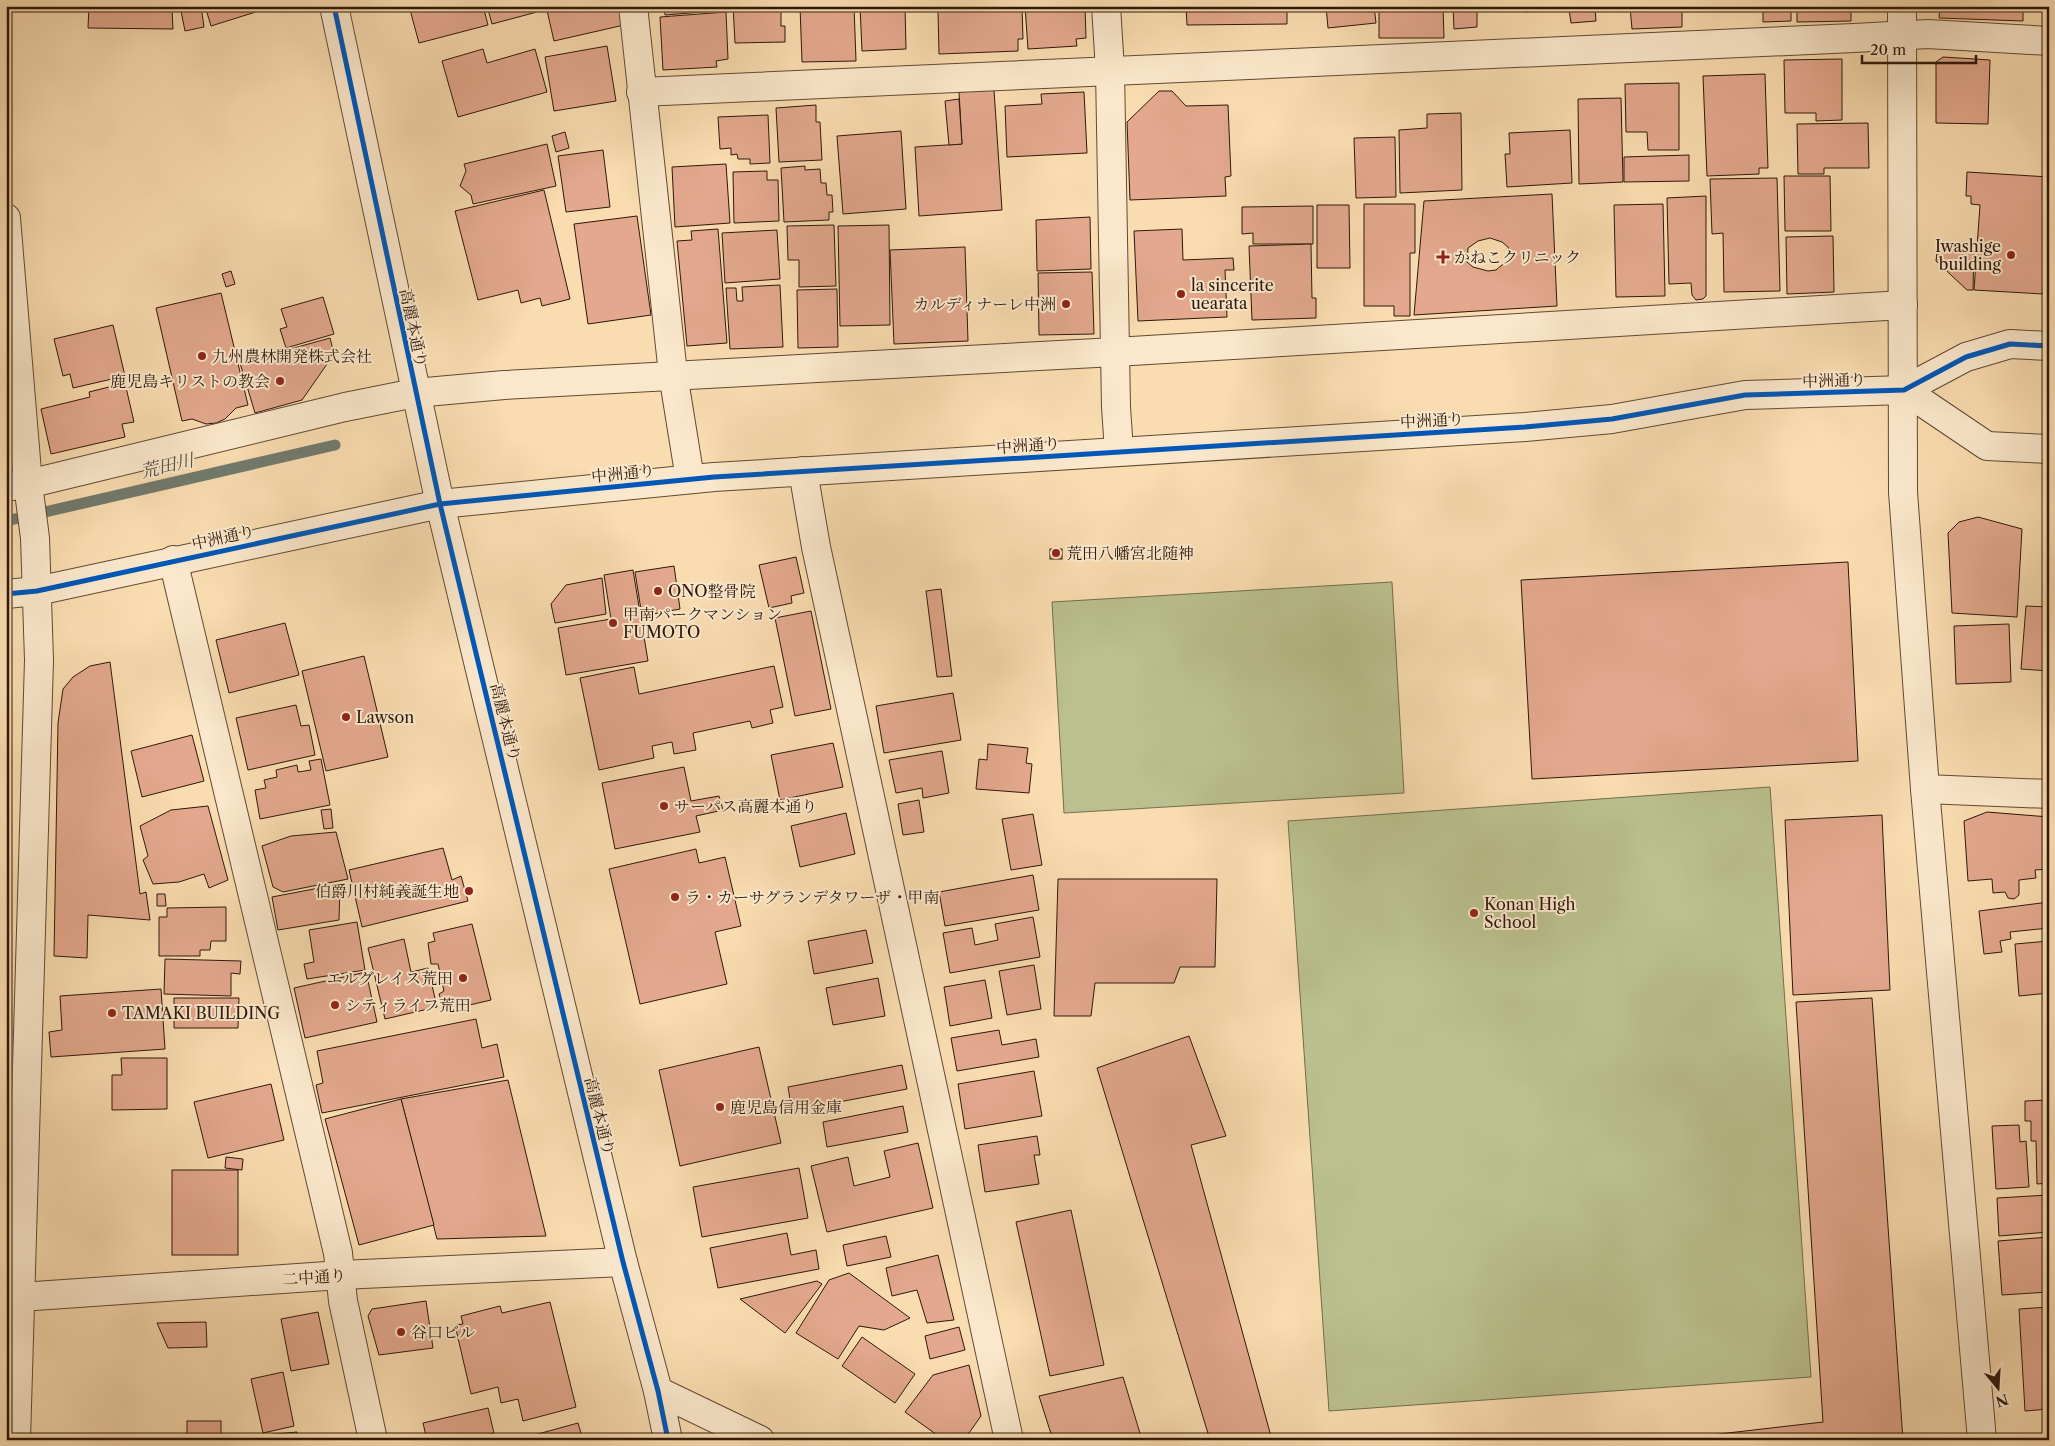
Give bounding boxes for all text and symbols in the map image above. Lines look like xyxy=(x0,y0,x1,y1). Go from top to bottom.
scale bar xyxy=(1862,32,1976,64)
text: 20 m xyxy=(1870,40,1906,59)
place label: Iwashige building xyxy=(1935,236,2002,274)
place label: かねこクリニック xyxy=(1454,247,1581,267)
marker: Iwashige building xyxy=(2005,249,2017,261)
marker: かねこクリニック xyxy=(1436,250,1450,264)
place label: la sincerite uearata xyxy=(1191,275,1274,313)
street label: 高麗本通り xyxy=(396,287,432,369)
marker: la sincerite uearata xyxy=(1175,288,1187,300)
place label: カルディナーレ中洲 xyxy=(914,294,1056,314)
marker: カルディナーレ中洲 xyxy=(1060,298,1072,310)
place label: 九州農林開発株式会社 xyxy=(212,346,372,366)
marker: 九州農林開発株式会社 xyxy=(196,350,208,362)
street label: 中洲通り xyxy=(1802,369,1866,391)
place label: 鹿児島キリストの教会 xyxy=(110,371,270,391)
marker: 鹿児島キリストの教会 xyxy=(274,375,286,387)
street label: 中洲通り xyxy=(1400,408,1464,432)
street label: 中洲通り xyxy=(995,433,1061,457)
water label: 荒田川 xyxy=(138,449,198,483)
street label: 中洲通り xyxy=(590,460,656,486)
street label: 中洲通り xyxy=(190,521,256,553)
place label: 荒田八幡宮北随神 xyxy=(1066,543,1194,563)
marker: 荒田八幡宮北随神 xyxy=(1050,547,1062,559)
place label: ONO整骨院 xyxy=(668,581,756,601)
marker: ONO整骨院 xyxy=(652,585,664,597)
place label: 甲南パークマンション FUMOTO xyxy=(623,604,782,642)
marker: 甲南パークマンション FUMOTO xyxy=(607,617,619,629)
street label: 高麗本通り xyxy=(487,681,525,763)
place label: Lawson xyxy=(356,707,414,727)
marker: Lawson xyxy=(340,711,352,723)
place label: サーパス高麗本通り xyxy=(674,796,817,816)
marker: サーパス高麗本通り xyxy=(658,800,670,812)
place label: 伯爵川村純義誕生地 xyxy=(315,881,459,901)
marker: 伯爵川村純義誕生地 xyxy=(463,885,475,897)
place label: ラ・カーサグランデタワーザ・甲南 xyxy=(685,887,940,907)
marker: ラ・カーサグランデタワーザ・甲南 xyxy=(669,891,681,903)
place label: Konan High School xyxy=(1484,894,1575,932)
marker: Konan High School xyxy=(1468,907,1480,919)
place label: エルグレイス荒田 xyxy=(326,968,453,988)
marker: エルグレイス荒田 xyxy=(457,972,469,984)
place label: シティライフ荒田 xyxy=(345,995,471,1015)
marker: シティライフ荒田 xyxy=(329,999,341,1011)
place label: TAMAKI BUILDING xyxy=(122,1003,280,1023)
marker: TAMAKI BUILDING xyxy=(106,1007,118,1019)
street label: 高麗本通り xyxy=(581,1075,619,1157)
place label: 鹿児島信用金庫 xyxy=(730,1097,842,1117)
marker: 鹿児島信用金庫 xyxy=(714,1101,726,1113)
street label: 二中通り xyxy=(281,1265,347,1289)
place label: 谷口ビル xyxy=(411,1322,475,1342)
marker: 谷口ビル xyxy=(395,1326,407,1338)
north arrow xyxy=(1972,1364,2022,1414)
text: N xyxy=(1993,1390,2011,1411)

